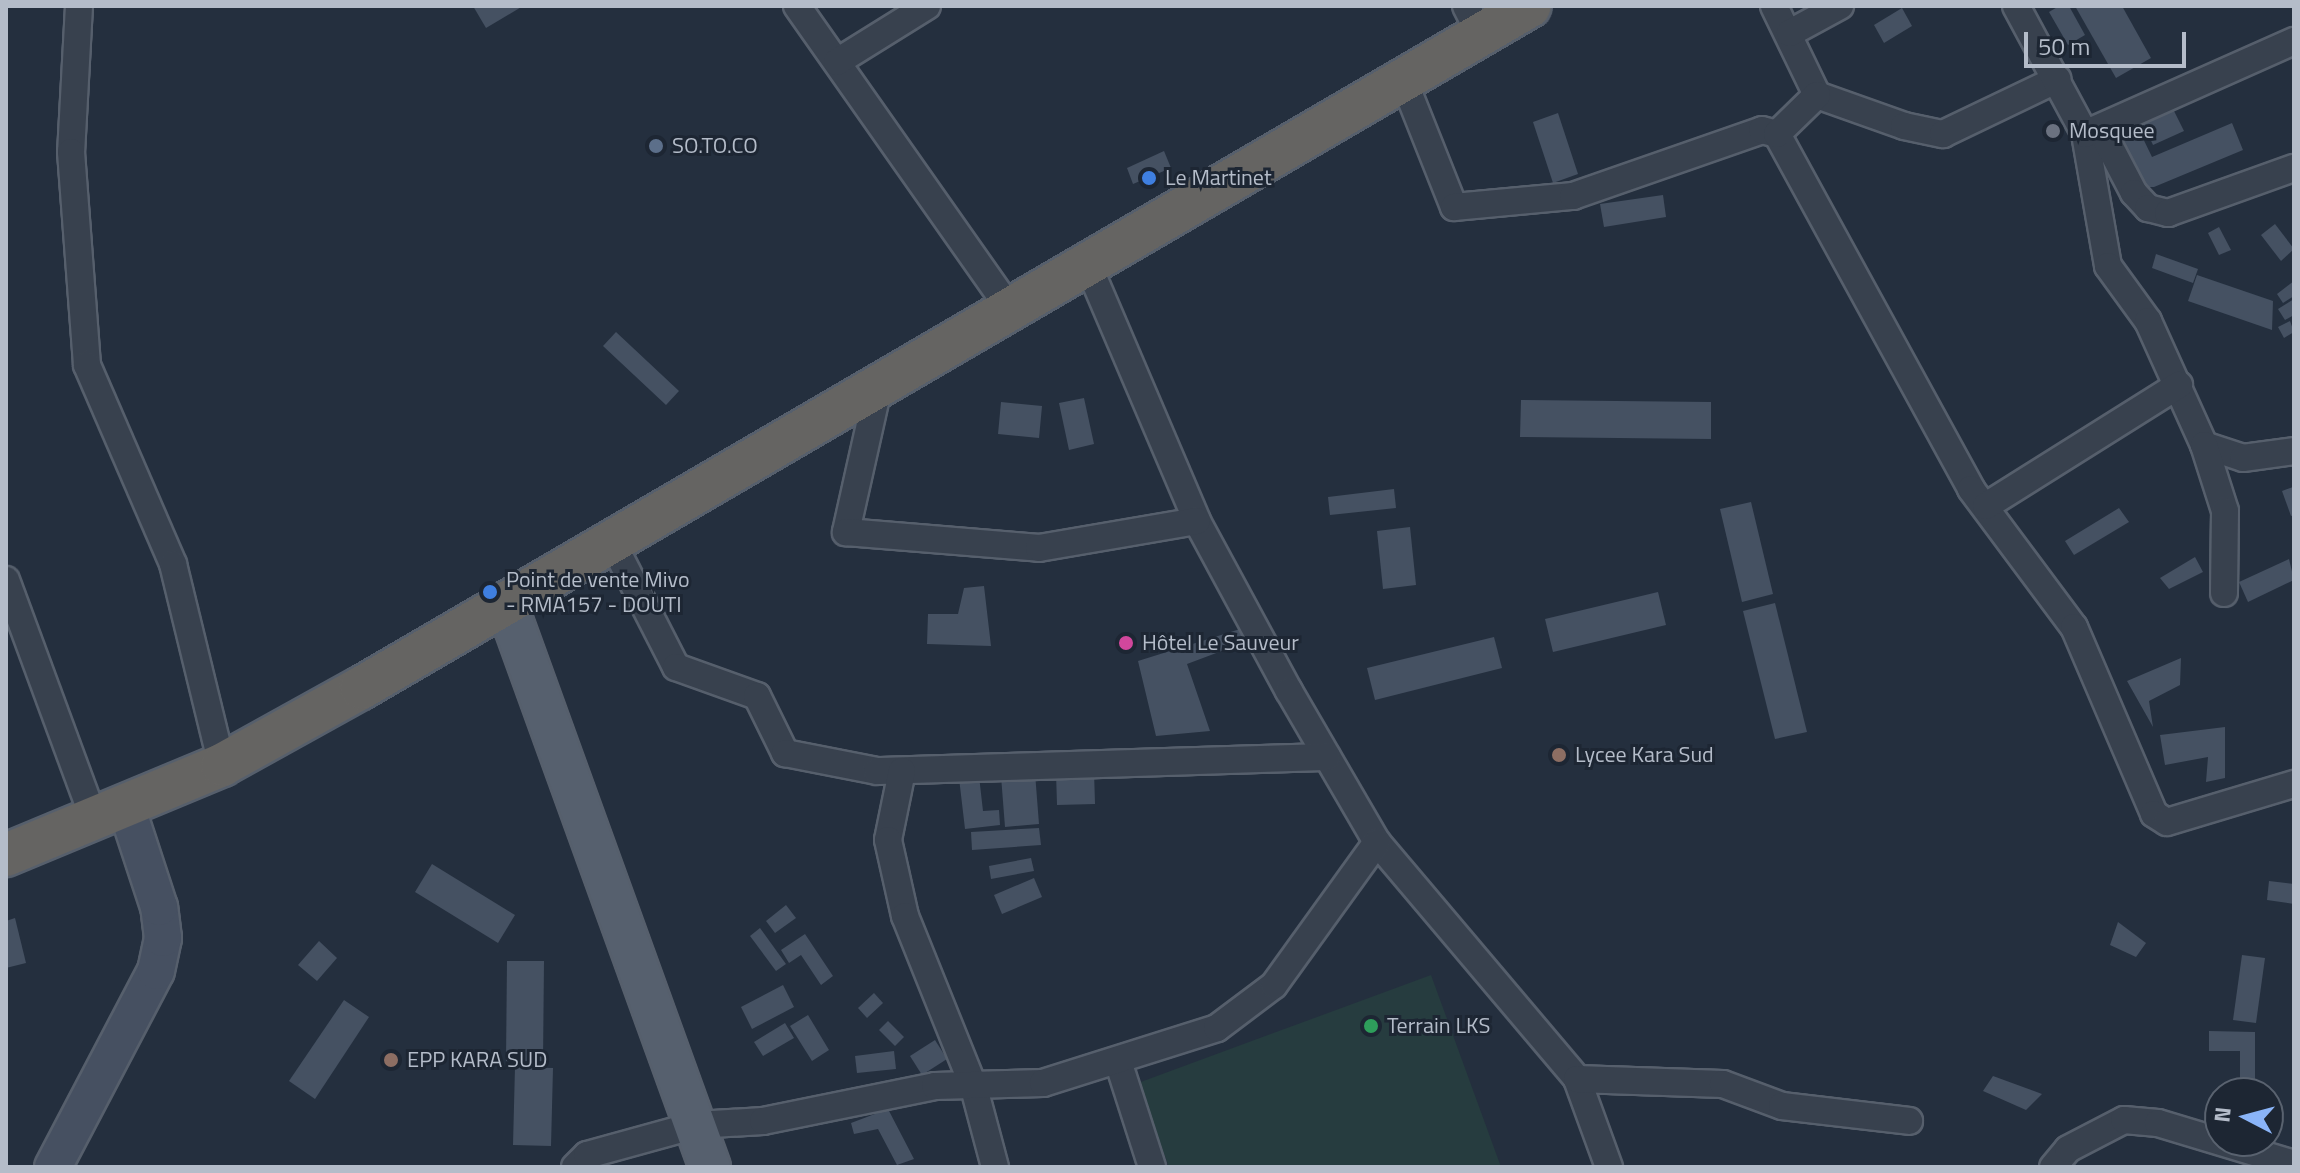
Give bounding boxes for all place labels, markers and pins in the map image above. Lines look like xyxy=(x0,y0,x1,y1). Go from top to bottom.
place label: Mosquee xyxy=(2069,118,2155,144)
marker: Mosquee xyxy=(2044,122,2062,140)
place label: SO.TO.CO xyxy=(672,133,758,159)
marker: SO.TO.CO xyxy=(647,137,665,155)
place label: Le Martinet xyxy=(1165,165,1272,191)
marker: Le Martinet xyxy=(1140,169,1158,187)
place label: Point de vente Mivo - RMA157 - DOUTI xyxy=(506,566,690,618)
marker: Point de vente Mivo - RMA157 - DOUTI xyxy=(481,583,499,601)
place label: Hôtel Le Sauveur xyxy=(1142,630,1299,656)
marker: Hôtel Le Sauveur xyxy=(1117,634,1135,652)
place label: Lycee Kara Sud xyxy=(1575,742,1714,768)
marker: Lycee Kara Sud xyxy=(1550,746,1568,764)
place label: Terrain LKS xyxy=(1387,1013,1490,1039)
marker: Terrain LKS xyxy=(1362,1017,1380,1035)
place label: EPP KARA SUD xyxy=(407,1047,547,1073)
marker: EPP KARA SUD xyxy=(382,1051,400,1069)

